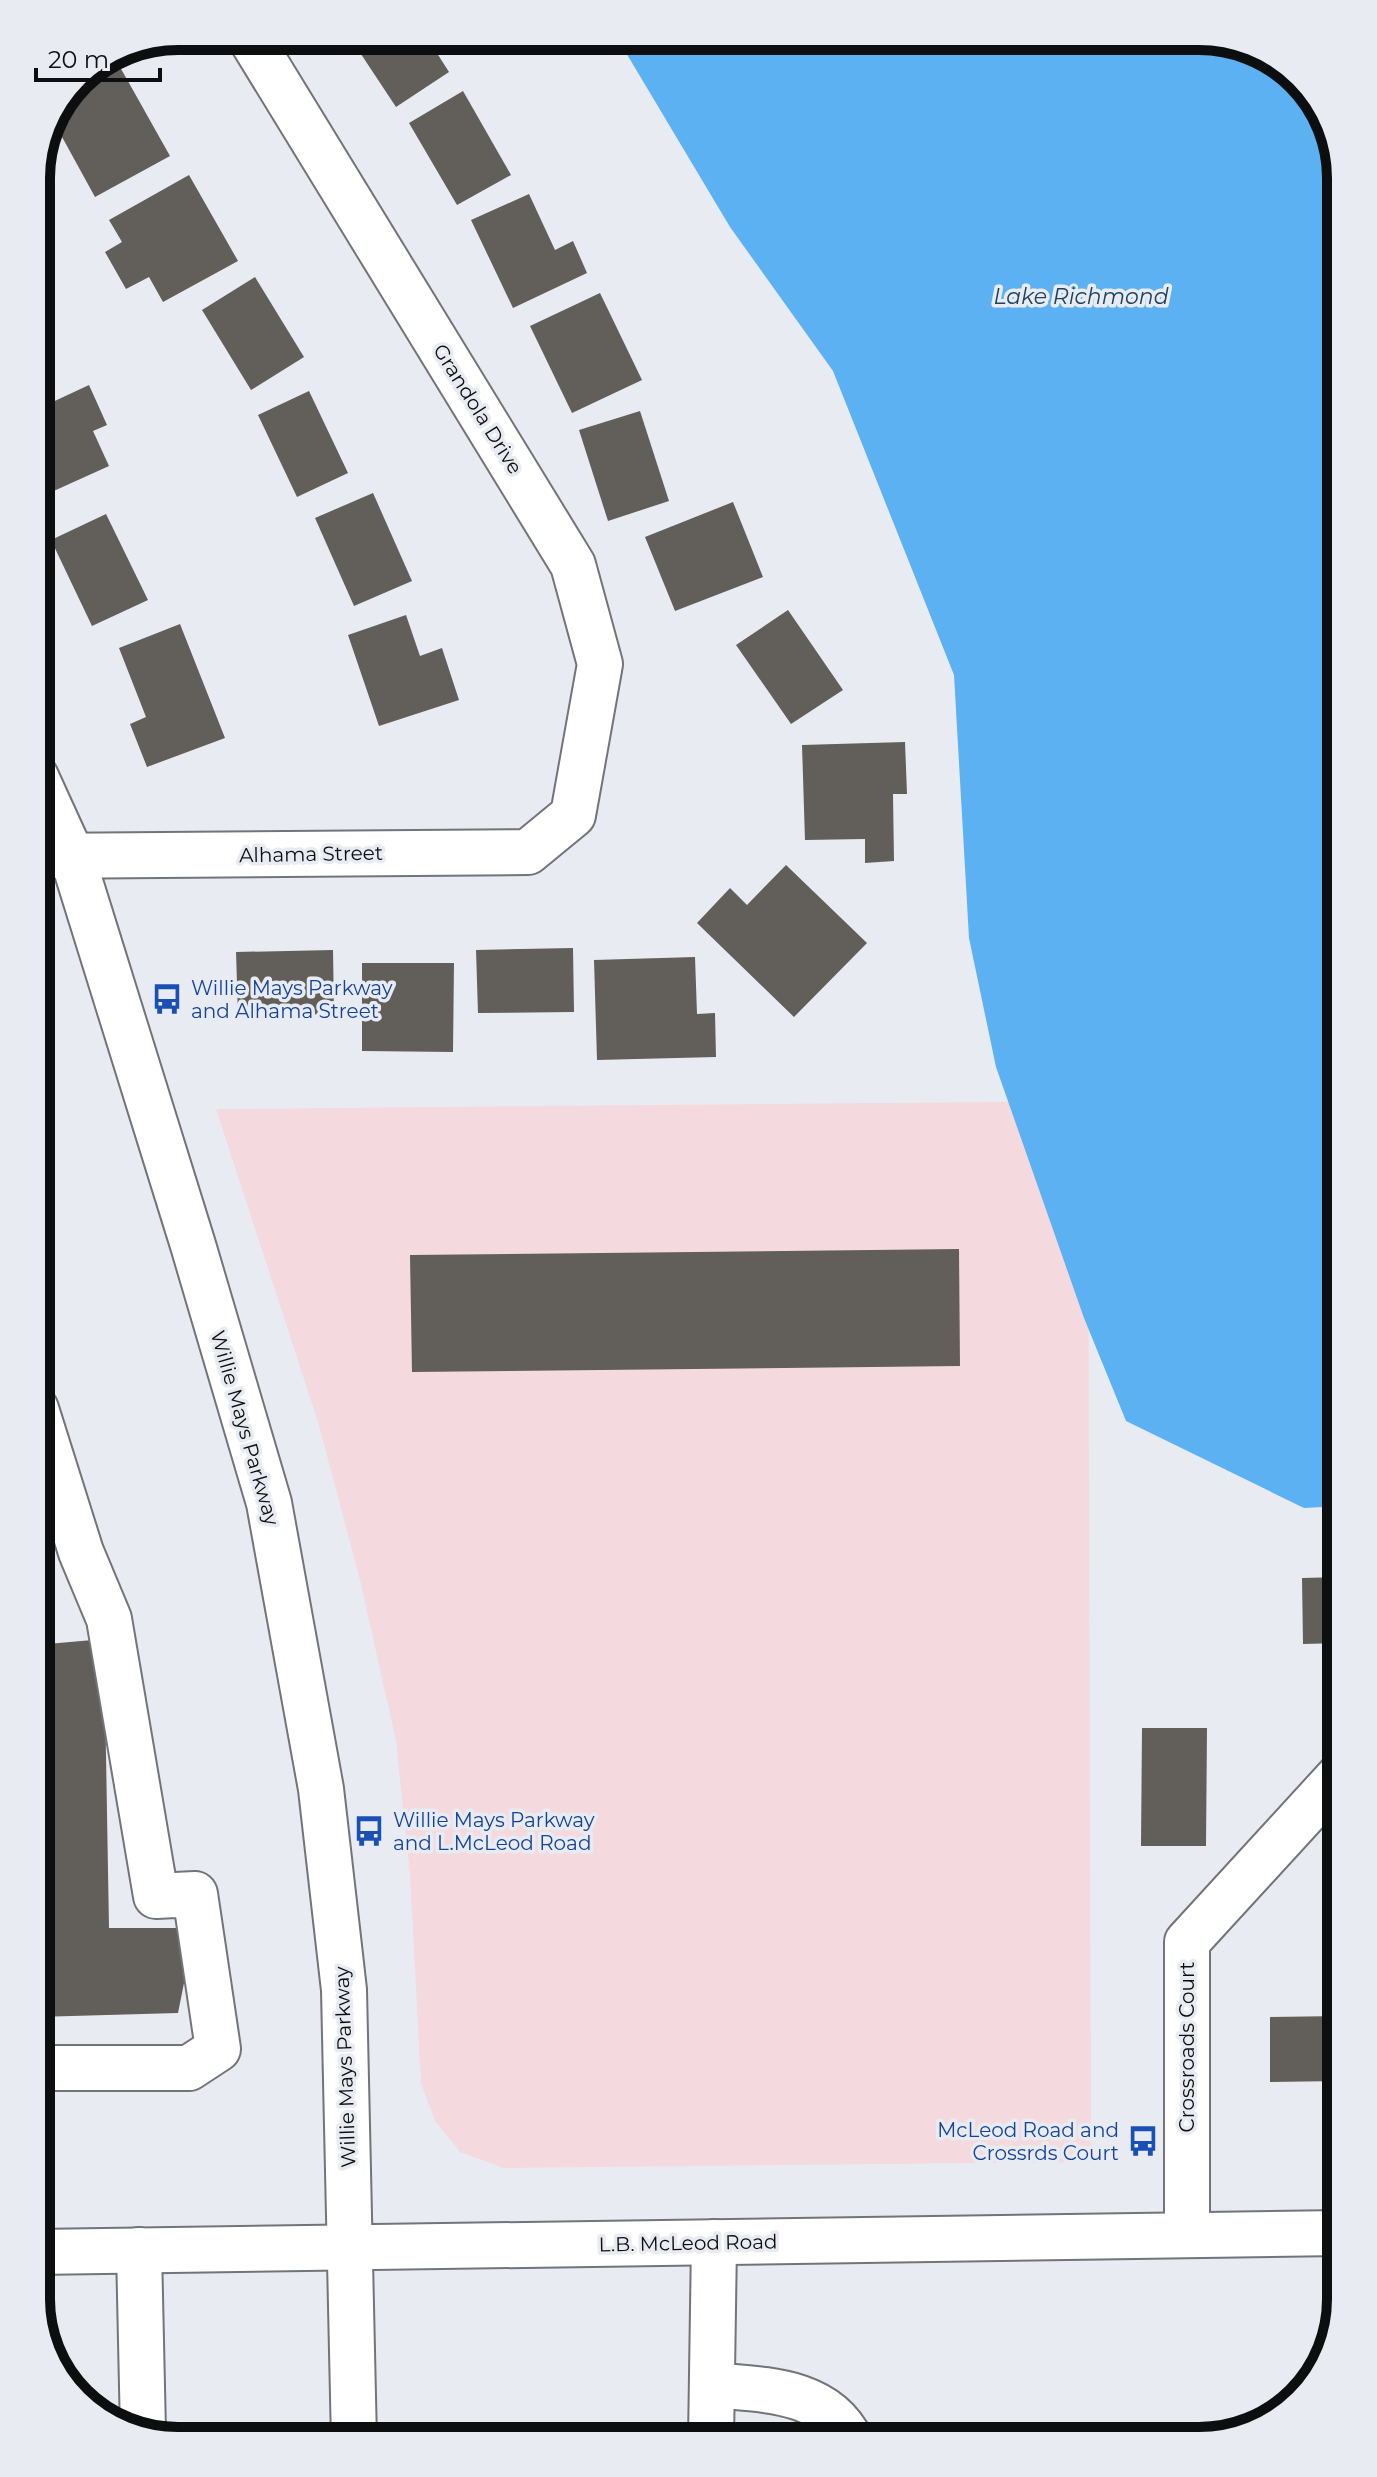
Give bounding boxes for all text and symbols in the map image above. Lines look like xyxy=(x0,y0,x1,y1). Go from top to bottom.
scale bar xyxy=(36,32,160,82)
text: 20 m xyxy=(48,45,109,74)
water label: Lake Richmond xyxy=(993,283,1169,310)
street label: Grandola Drive xyxy=(428,340,528,478)
street label: Alhama Street xyxy=(239,841,383,867)
place label: Willie Mays Parkway and Alhama Street xyxy=(191,976,393,1023)
bus stop icon: Willie Mays Parkway and Alhama Street xyxy=(150,982,184,1016)
street label: Willie Mays Parkway xyxy=(206,1328,284,1528)
place label: Willie Mays Parkway and L.McLeod Road xyxy=(393,1808,595,1855)
bus stop icon: Willie Mays Parkway and L.McLeod Road xyxy=(352,1814,386,1848)
street label: Crossroads Court xyxy=(1175,1962,1199,2132)
street label: Willie Mays Parkway xyxy=(329,1966,361,2168)
place label: McLeod Road and Crossrds Court xyxy=(937,2118,1119,2165)
bus stop icon: McLeod Road and Crossrds Court xyxy=(1126,2124,1160,2158)
street label: L.B. McLeod Road xyxy=(598,2229,778,2257)

